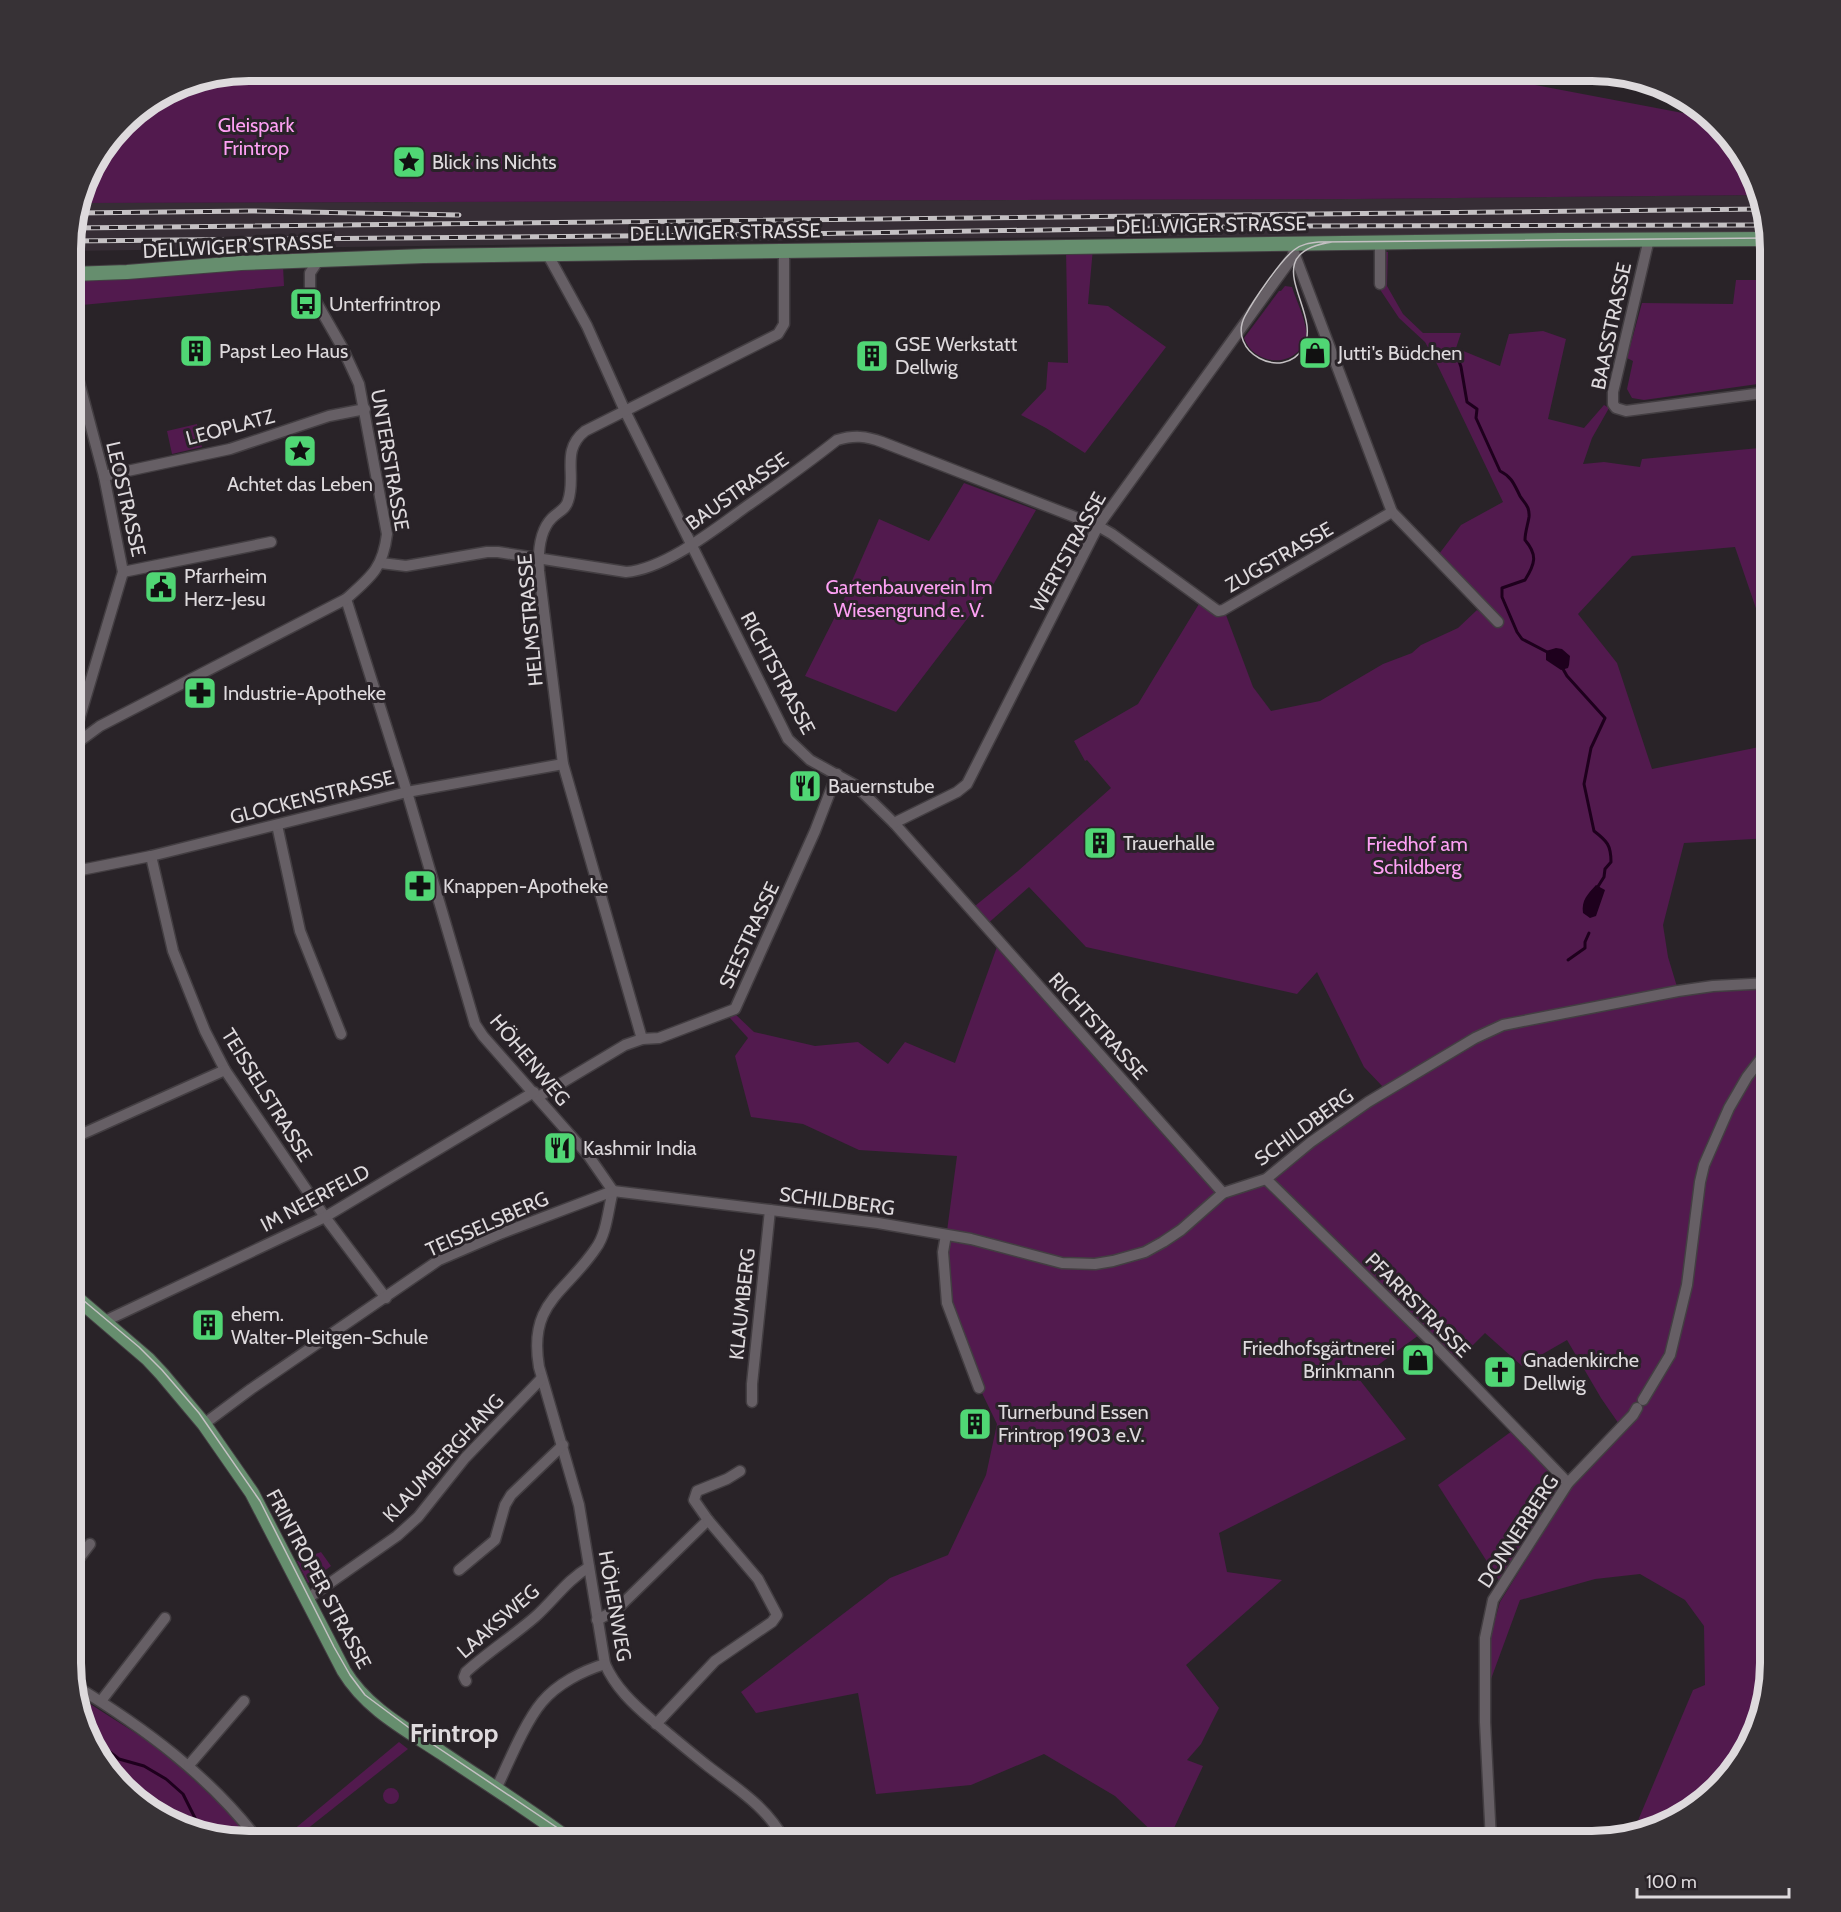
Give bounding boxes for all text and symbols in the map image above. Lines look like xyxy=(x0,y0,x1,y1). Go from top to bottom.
park label: Gleispark Frintrop xyxy=(218,113,294,160)
place icon: Blick ins Nichts xyxy=(391,144,427,180)
place label: Blick ins Nichts xyxy=(432,150,556,174)
street label: DELLWIGER STRASSE xyxy=(1115,211,1307,239)
street label: DELLWIGER STRASSE xyxy=(629,218,821,246)
street label: DELLWIGER STRASSE xyxy=(142,229,334,263)
street label: BAASSTRASSE xyxy=(1586,260,1636,392)
bus stop icon: Unterfrintrop xyxy=(288,286,324,322)
place label: Unterfrintrop xyxy=(329,292,441,316)
place label: GSE Werkstatt Dellwig xyxy=(895,332,1018,379)
building icon: Papst Leo Haus xyxy=(178,333,214,369)
shop icon: Jutti's Büdchen xyxy=(1297,335,1333,371)
building icon: GSE Werkstatt Dellwig xyxy=(854,338,890,374)
place label: Papst Leo Haus xyxy=(219,339,348,363)
place label: Jutti's Büdchen xyxy=(1337,341,1462,365)
street label: UNTERSTRASSE xyxy=(366,387,414,533)
street label: LEOPLATZ xyxy=(183,404,277,450)
place icon: Achtet das Leben xyxy=(282,433,318,469)
street label: LEOSTRASSE xyxy=(101,439,151,559)
street label: BAUSTRASSE xyxy=(681,447,793,535)
place label: Achtet das Leben xyxy=(227,472,373,496)
street label: WERTSTRASSE xyxy=(1025,488,1111,616)
street label: ZUGSTRASSE xyxy=(1221,517,1337,597)
street label: HELMSTRASSE xyxy=(512,553,548,687)
place label: Pfarrheim Herz-Jesu xyxy=(184,564,267,611)
public building icon: Pfarrheim Herz-Jesu xyxy=(143,569,179,605)
park label: Gartenbauverein Im Wiesengrund e. V. xyxy=(825,575,993,622)
street label: RICHTSTRASSE xyxy=(736,608,820,738)
pharmacy icon: Industrie-Apotheke xyxy=(182,675,218,711)
place label: Industrie-Apotheke xyxy=(223,681,386,705)
street label: GLOCKENSTRASSE xyxy=(227,765,397,829)
restaurant icon: Bauernstube xyxy=(787,768,823,804)
place label: Bauernstube xyxy=(828,774,935,798)
building icon: Trauerhalle xyxy=(1082,825,1118,861)
place label: Trauerhalle xyxy=(1123,831,1215,855)
park label: Friedhof am Schildberg xyxy=(1366,832,1468,879)
pharmacy icon: Knappen-Apotheke xyxy=(402,868,438,904)
place label: Knappen-Apotheke xyxy=(443,874,608,898)
street label: SEESTRASSE xyxy=(714,878,784,992)
street label: RICHTSTRASSE xyxy=(1044,968,1152,1084)
street label: HÖHENWEG xyxy=(485,1009,575,1111)
street label: TEISSELSTRASSE xyxy=(216,1024,318,1166)
street label: SCHILDBERG xyxy=(1250,1083,1358,1171)
restaurant icon: Kashmir India xyxy=(542,1130,578,1166)
place label: Kashmir India xyxy=(583,1136,697,1160)
street label: IM NEERFELD xyxy=(256,1159,374,1237)
street label: SCHILDBERG xyxy=(778,1182,896,1220)
street label: TEISSELSBERG xyxy=(422,1186,552,1262)
street label: KLAUMBERG xyxy=(724,1247,760,1361)
street label: PFARRSTRASSE xyxy=(1361,1248,1475,1362)
place label: ehem. Walter-Pleitgen-Schule xyxy=(231,1302,428,1349)
building icon: ehem. Walter-Pleitgen-Schule xyxy=(190,1307,226,1343)
place label: Friedhofsgärtnerei Brinkmann xyxy=(1242,1336,1395,1383)
shop icon: Friedhofsgärtnerei Brinkmann xyxy=(1400,1342,1436,1378)
place label: Gnadenkirche Dellwig xyxy=(1523,1348,1639,1395)
church icon: Gnadenkirche Dellwig xyxy=(1482,1354,1518,1390)
street label: KLAUMBERGHANG xyxy=(378,1389,508,1527)
place label: Turnerbund Essen Frintrop 1903 e.V. xyxy=(998,1400,1149,1447)
building icon: Turnerbund Essen Frintrop 1903 e.V. xyxy=(957,1406,993,1442)
street label: DONNERBERG xyxy=(1473,1470,1563,1592)
street label: FRINTROPER STRASSE xyxy=(261,1485,377,1673)
street label: HÖHENWEG xyxy=(593,1549,637,1663)
street label: LAAKSWEG xyxy=(452,1579,544,1663)
district label: Frintrop xyxy=(410,1717,498,1749)
scale bar xyxy=(1637,1861,1788,1899)
text: 100 m xyxy=(1646,1871,1697,1893)

